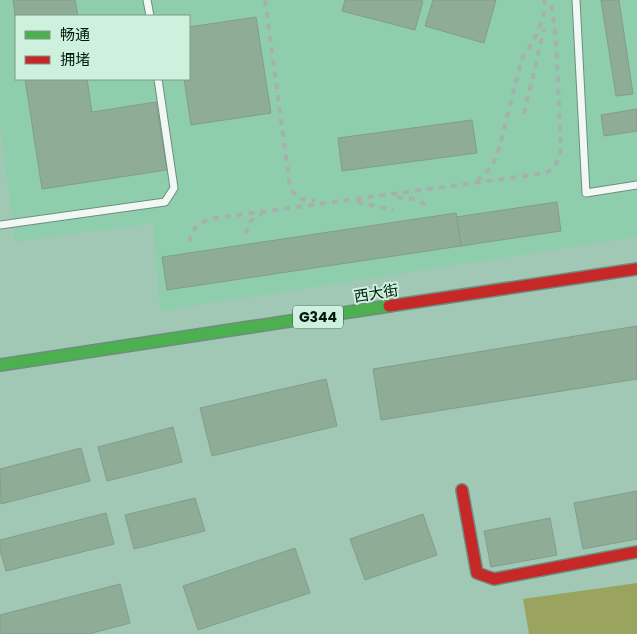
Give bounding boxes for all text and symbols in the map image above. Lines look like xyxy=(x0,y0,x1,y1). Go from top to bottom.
legend xyxy=(15,15,190,80)
text: 畅通 xyxy=(60,24,90,45)
text: 拥堵 xyxy=(60,49,90,70)
street label: 西大街 xyxy=(352,279,400,307)
road number: G344 xyxy=(293,306,343,328)

